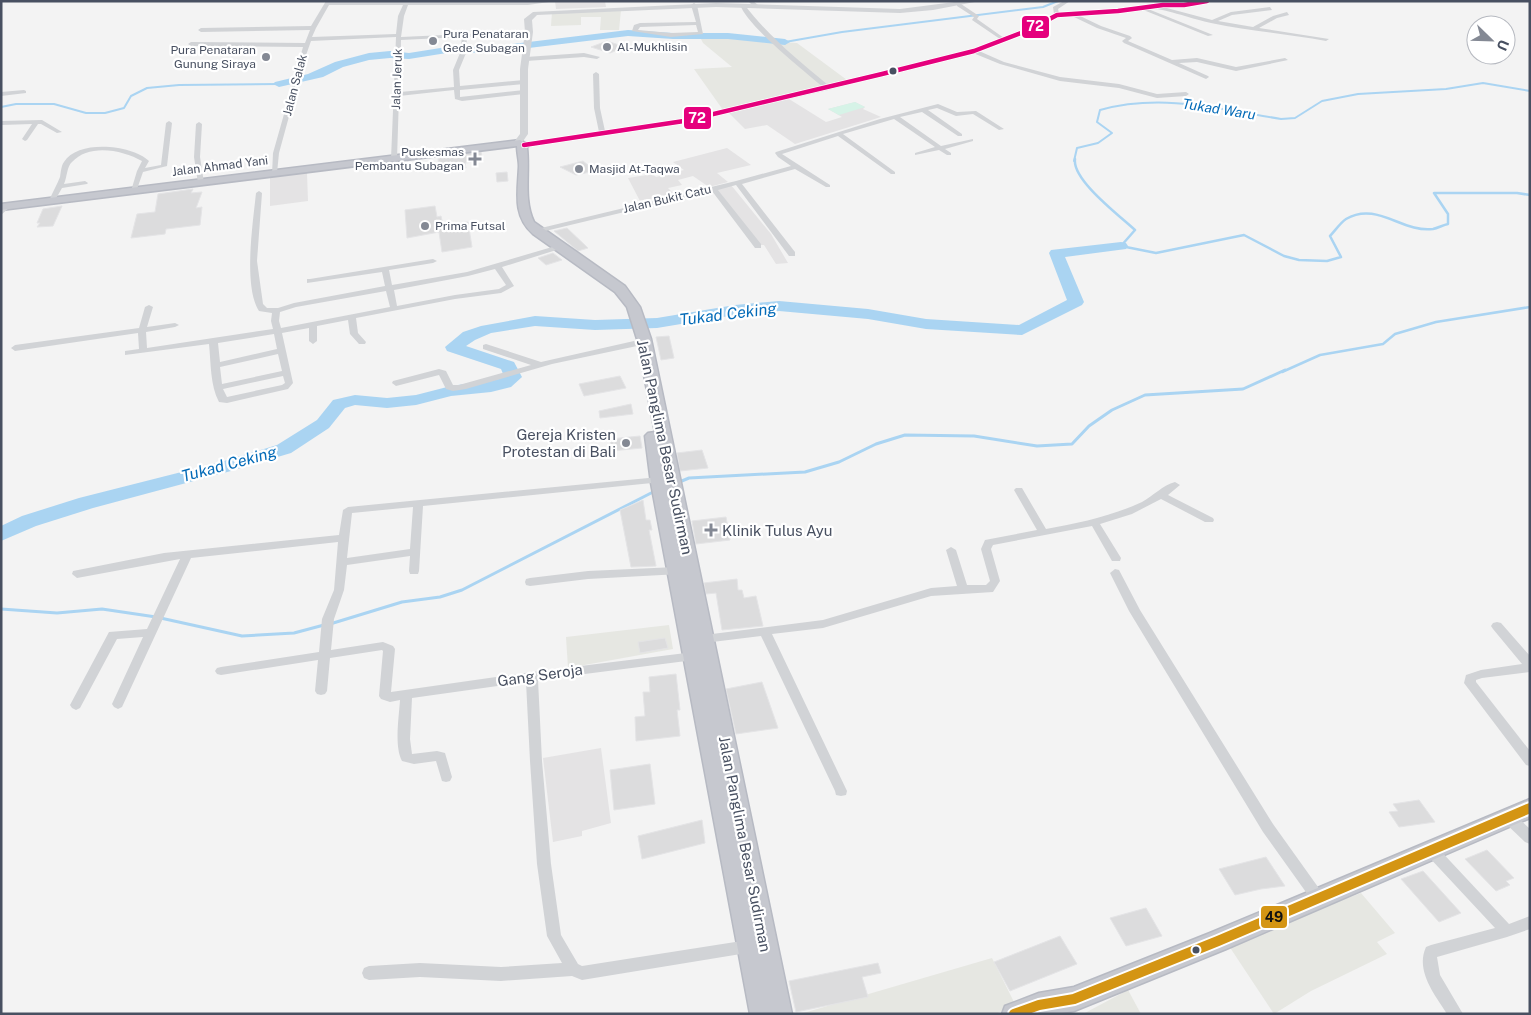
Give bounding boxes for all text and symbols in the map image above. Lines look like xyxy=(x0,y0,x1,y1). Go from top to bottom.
line badge: 72 xyxy=(1021,15,1050,39)
north arrow xyxy=(1466,15,1516,65)
text: 72 xyxy=(1026,18,1044,34)
place label: Pura Penataran Gede Subagan xyxy=(443,27,529,55)
marker: Pura Penataran Gede Subagan xyxy=(427,35,439,47)
text: U xyxy=(1494,37,1512,53)
place label: Al-Mukhlisin xyxy=(617,40,687,54)
marker: Al-Mukhlisin xyxy=(601,41,613,53)
place label: Pura Penataran Gunung Siraya xyxy=(170,43,256,71)
street label: Jalan Jeruk xyxy=(389,48,405,110)
marker: Pura Penataran Gunung Siraya xyxy=(260,51,272,63)
street label: Jalan Salak xyxy=(280,53,310,117)
unlabelled marker xyxy=(888,66,898,76)
water label: Tukad Waru xyxy=(1181,95,1257,123)
line badge: 72 xyxy=(683,106,712,130)
text: 72 xyxy=(688,110,706,126)
place label: Puskesmas Pembantu Subagan xyxy=(355,145,464,173)
marker: Puskesmas Pembantu Subagan xyxy=(468,152,482,166)
street label: Jalan Ahmad Yani xyxy=(171,153,269,179)
place label: Masjid At-Taqwa xyxy=(589,162,680,176)
marker: Masjid At-Taqwa xyxy=(573,163,585,175)
street label: Jalan Bukit Catu xyxy=(622,182,712,216)
place label: Prima Futsal xyxy=(435,219,506,233)
marker: Prima Futsal xyxy=(419,220,431,232)
water label: Tukad Ceking xyxy=(678,299,778,329)
street label: Jalan Panglima Besar Sudirman xyxy=(634,338,696,556)
place label: Gereja Kristen Protestan di Bali xyxy=(502,426,616,460)
marker: Gereja Kristen Protestan di Bali xyxy=(620,437,632,449)
water label: Tukad Ceking xyxy=(179,442,279,486)
place label: Klinik Tulus Ayu xyxy=(722,522,833,539)
marker: Klinik Tulus Ayu xyxy=(704,523,718,537)
street label: Gang Seroja xyxy=(496,661,584,689)
street label: Jalan Panglima Besar Sudirman xyxy=(716,735,774,953)
line badge: 49 xyxy=(1260,905,1288,929)
text: 49 xyxy=(1265,909,1283,925)
unlabelled marker xyxy=(1191,945,1201,955)

